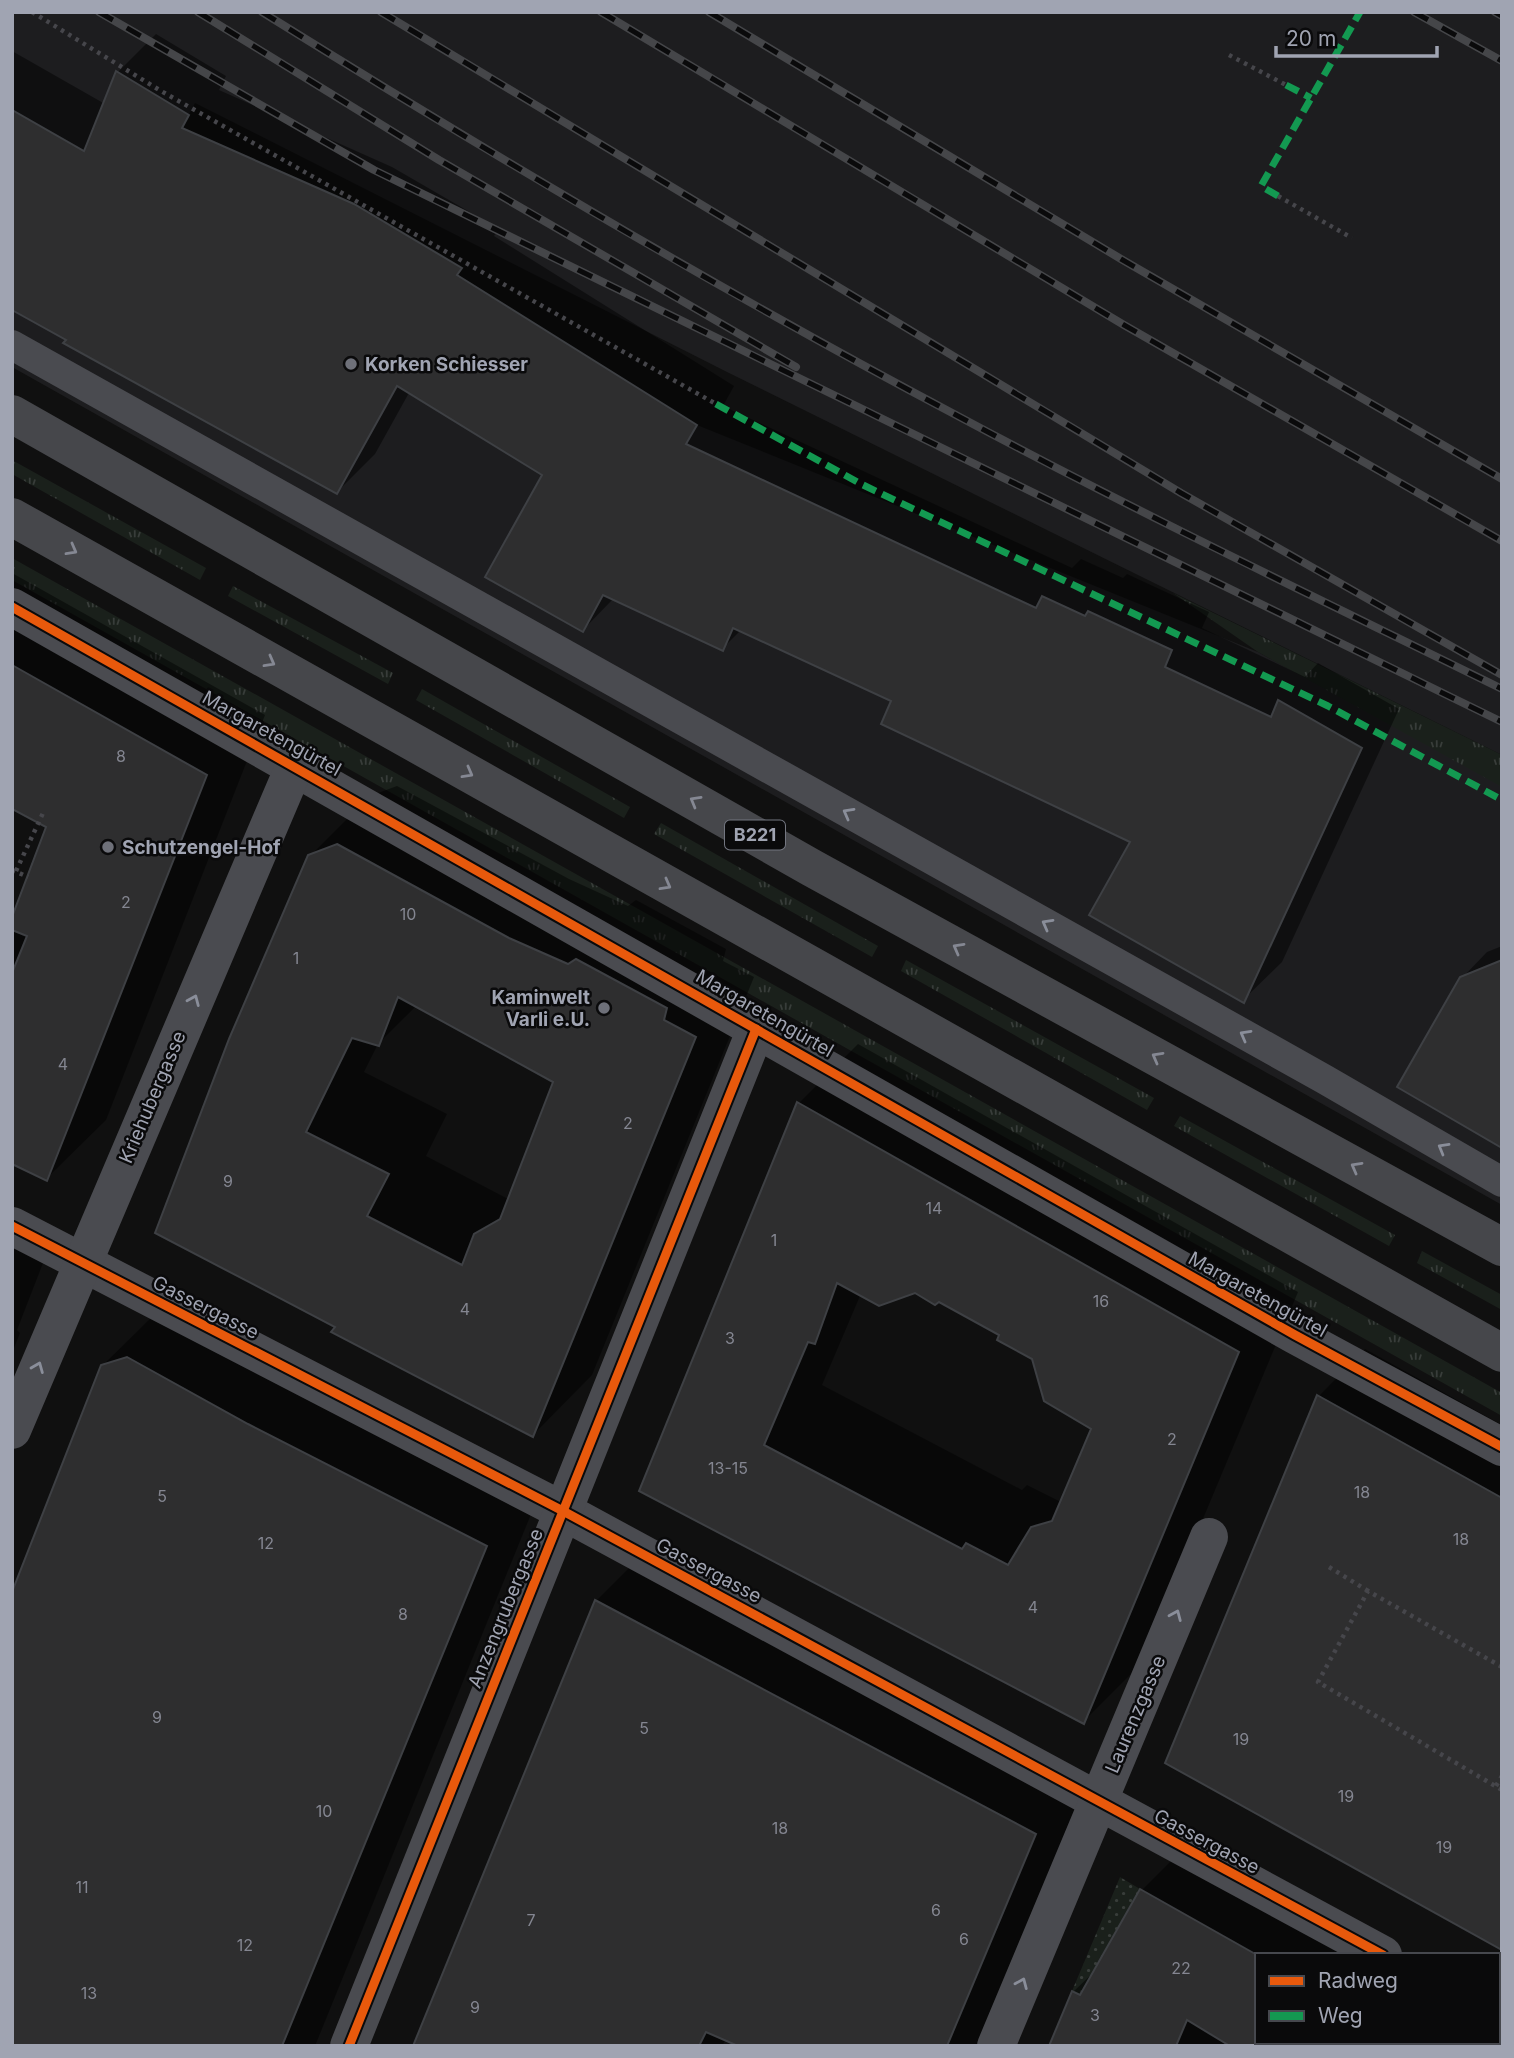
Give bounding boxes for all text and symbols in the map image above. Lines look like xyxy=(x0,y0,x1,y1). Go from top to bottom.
scale bar xyxy=(1276,14,1437,58)
text: 20 m xyxy=(1286,26,1336,51)
place label: Korken Schiesser xyxy=(365,353,528,376)
marker: Korken Schiesser xyxy=(343,356,359,372)
one-way arrow xyxy=(64,542,77,555)
one-way arrow xyxy=(263,654,275,667)
street label: Margaretengürtel xyxy=(198,686,345,781)
house number: 8 xyxy=(116,746,126,766)
one-way arrow xyxy=(461,765,474,778)
one-way arrow xyxy=(689,796,702,809)
one-way arrow xyxy=(843,808,856,821)
road number: B221 xyxy=(725,820,785,850)
place label: Schutzengel-Hof xyxy=(122,836,281,859)
marker: Schutzengel-Hof xyxy=(100,839,116,855)
one-way arrow xyxy=(659,877,672,890)
house number: 2 xyxy=(121,892,131,912)
house number: 10 xyxy=(400,904,416,924)
one-way arrow xyxy=(1041,919,1054,932)
one-way arrow xyxy=(952,943,965,956)
house number: 1 xyxy=(293,948,299,968)
street label: Margaretengürtel xyxy=(692,965,838,1062)
place label: Kaminwelt Varli e.U. xyxy=(491,986,590,1031)
one-way arrow xyxy=(186,994,200,1007)
marker: Kaminwelt Varli e.U. xyxy=(596,1000,612,1016)
street label: Kriehubergasse xyxy=(114,1028,191,1167)
one-way arrow xyxy=(1240,1030,1253,1043)
one-way arrow xyxy=(1152,1052,1164,1065)
house number: 4 xyxy=(58,1054,68,1074)
house number: 2 xyxy=(623,1113,633,1133)
one-way arrow xyxy=(1437,1143,1450,1156)
one-way arrow xyxy=(1351,1162,1363,1175)
house number: 9 xyxy=(223,1171,233,1191)
house number: 14 xyxy=(926,1198,942,1218)
house number: 1 xyxy=(771,1230,777,1250)
street label: Margaretengürtel xyxy=(1184,1247,1331,1342)
street label: Gassergasse xyxy=(149,1271,263,1344)
house number: 16 xyxy=(1093,1291,1109,1311)
house number: 4 xyxy=(460,1299,470,1319)
house number: 3 xyxy=(725,1328,735,1348)
one-way arrow xyxy=(30,1362,44,1374)
house number: 2 xyxy=(1167,1429,1177,1449)
house number: 13-15 xyxy=(708,1458,748,1478)
house number: 18 xyxy=(1354,1482,1370,1502)
house number: 5 xyxy=(157,1486,167,1506)
street label: Anzengrubergasse xyxy=(463,1525,548,1691)
house number: 18 xyxy=(1453,1529,1469,1549)
house number: 12 xyxy=(258,1533,274,1553)
street label: Gassergasse xyxy=(652,1533,765,1608)
house number: 4 xyxy=(1028,1597,1038,1617)
house number: 8 xyxy=(398,1604,408,1624)
one-way arrow xyxy=(1168,1609,1182,1621)
street label: Laurenzgasse xyxy=(1100,1652,1171,1776)
house number: 9 xyxy=(152,1707,162,1727)
house number: 5 xyxy=(639,1718,649,1738)
house number: 19 xyxy=(1233,1729,1249,1749)
house number: 19 xyxy=(1338,1786,1354,1806)
house number: 10 xyxy=(316,1801,332,1821)
street label: Gassergasse xyxy=(1150,1804,1263,1879)
house number: 18 xyxy=(772,1818,788,1838)
house number: 19 xyxy=(1436,1837,1452,1857)
house number: 11 xyxy=(75,1877,89,1897)
house number: 6 xyxy=(931,1900,941,1920)
house number: 7 xyxy=(526,1910,536,1930)
house number: 6 xyxy=(959,1929,969,1949)
house number: 12 xyxy=(237,1935,253,1955)
legend xyxy=(1255,1953,1500,2044)
house number: 22 xyxy=(1171,1958,1191,1978)
text: Radweg xyxy=(1318,1968,1398,1993)
one-way arrow xyxy=(1014,1977,1028,1989)
house number: 13 xyxy=(81,1983,97,2003)
house number: 9 xyxy=(470,1997,480,2017)
text: Weg xyxy=(1318,2003,1363,2028)
house number: 3 xyxy=(1090,2005,1100,2025)

